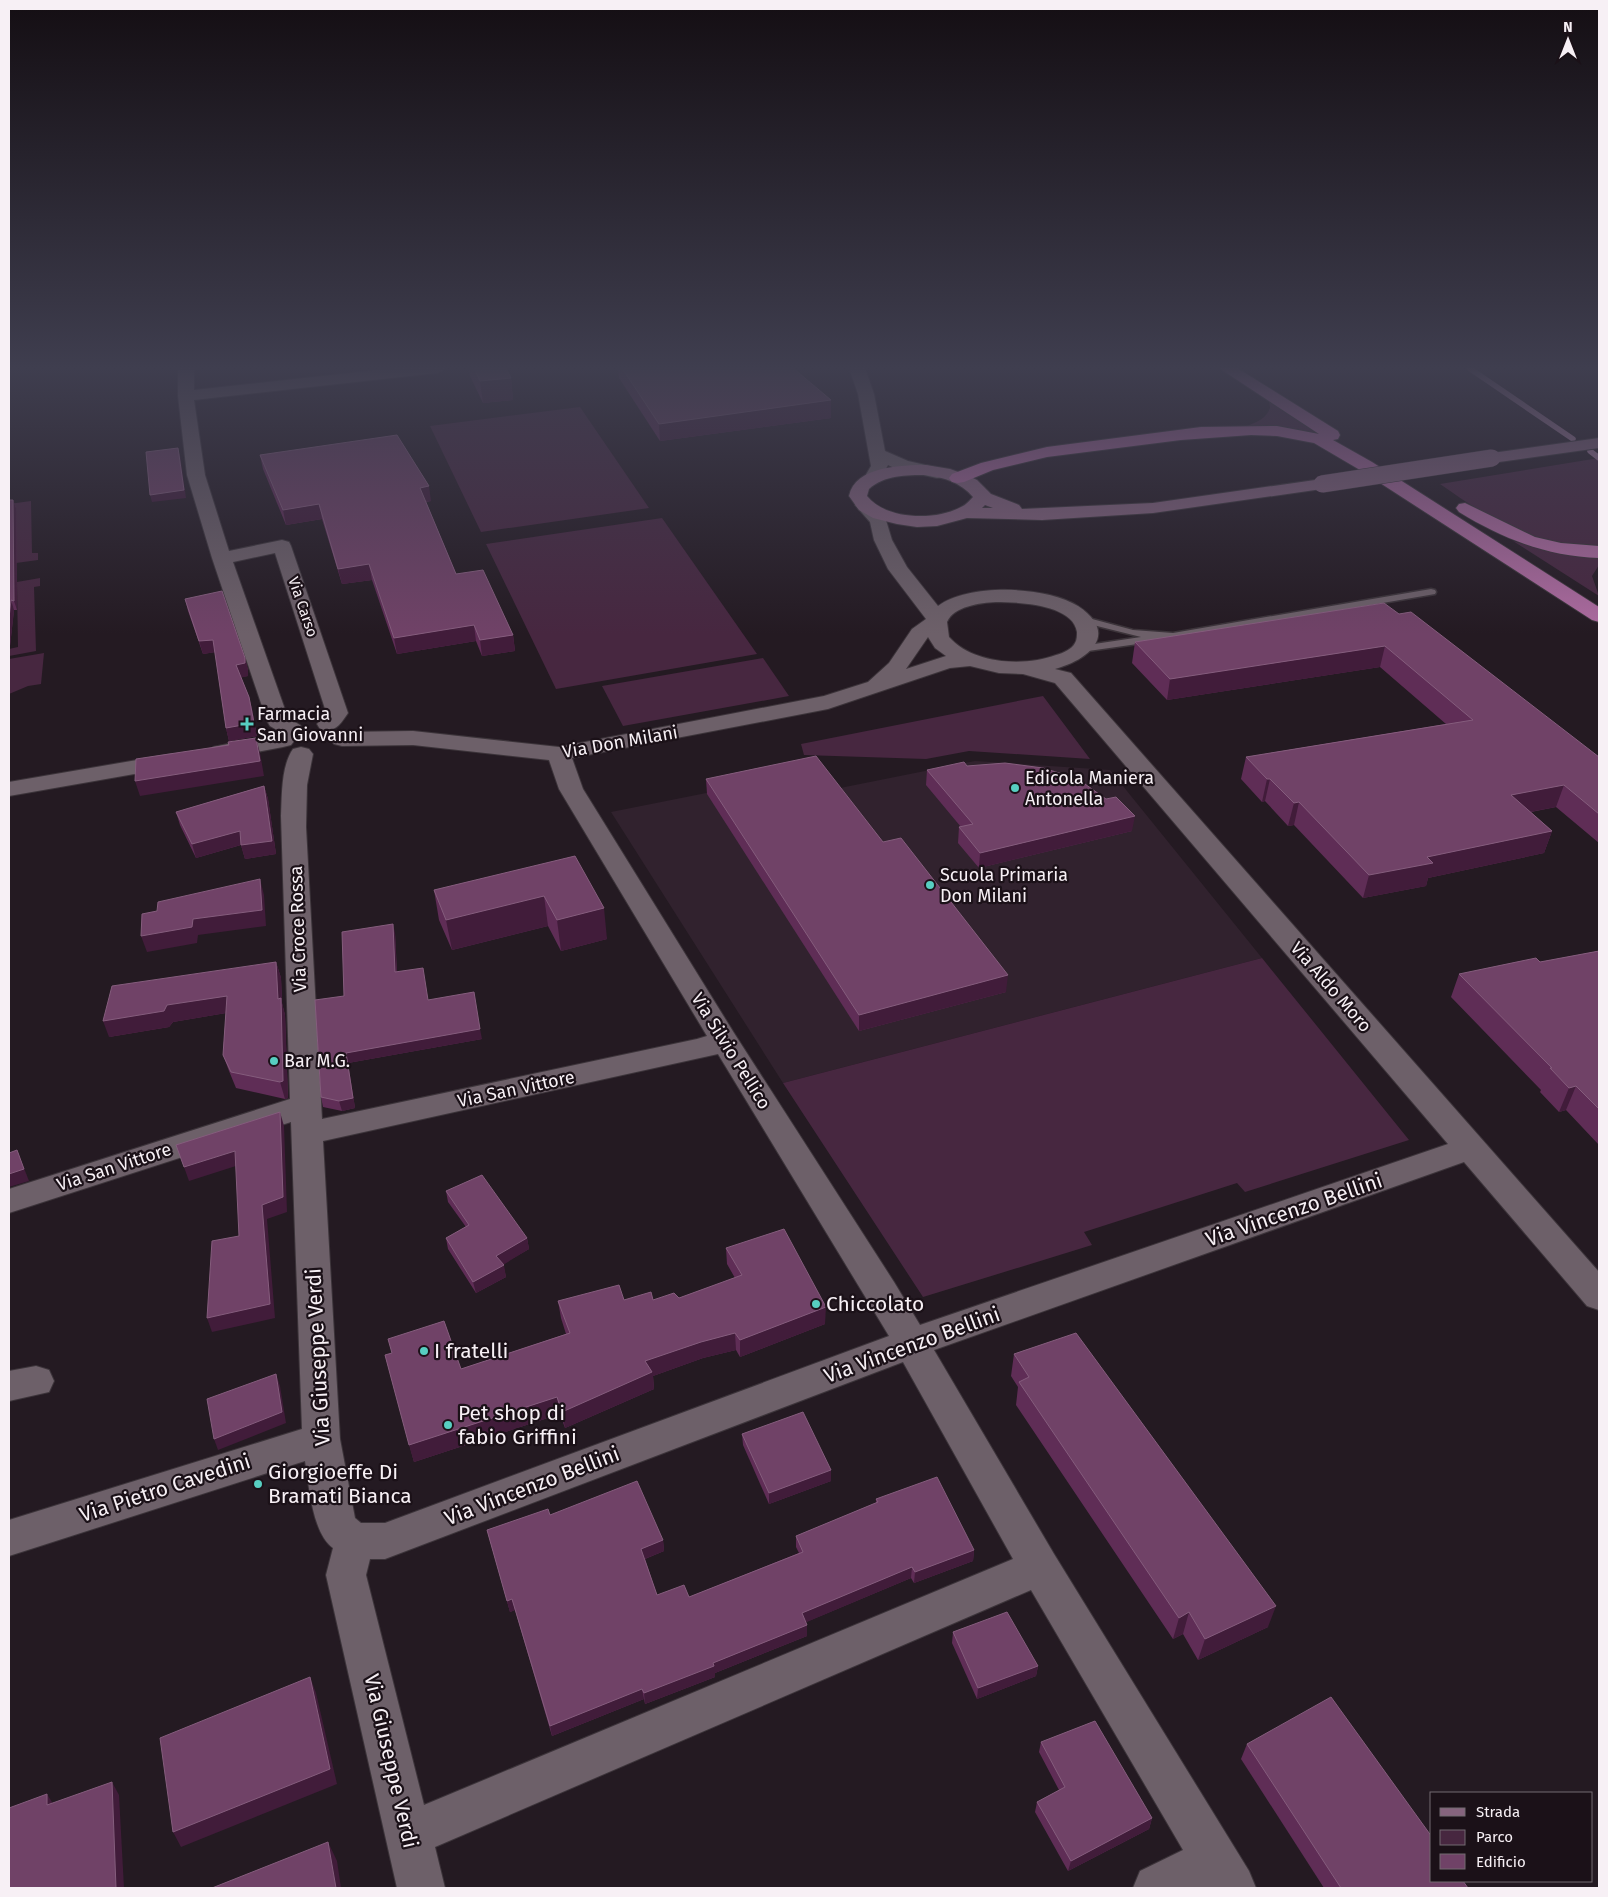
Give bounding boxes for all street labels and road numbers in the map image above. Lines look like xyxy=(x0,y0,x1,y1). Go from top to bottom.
street label: Via Carso xyxy=(284,575,322,639)
street label: Via Don Milani xyxy=(561,721,679,763)
street label: Via Croce Rossa xyxy=(285,865,311,993)
street label: Via Aldo Moro xyxy=(1286,937,1376,1037)
street label: Via Silvio Pellico xyxy=(686,989,776,1113)
street label: Via San Vittore xyxy=(455,1066,577,1112)
street label: Via San Vittore xyxy=(54,1138,174,1196)
street label: Via Vincenzo Bellini xyxy=(1202,1168,1386,1252)
street label: Via Giuseppe Verdi xyxy=(300,1268,336,1446)
street label: Via Vincenzo Bellini xyxy=(820,1301,1004,1389)
street label: Via Vincenzo Bellini xyxy=(441,1441,623,1531)
street label: Via Pietro Cavedini xyxy=(76,1448,254,1528)
street label: Via Giuseppe Verdi xyxy=(358,1671,424,1851)

